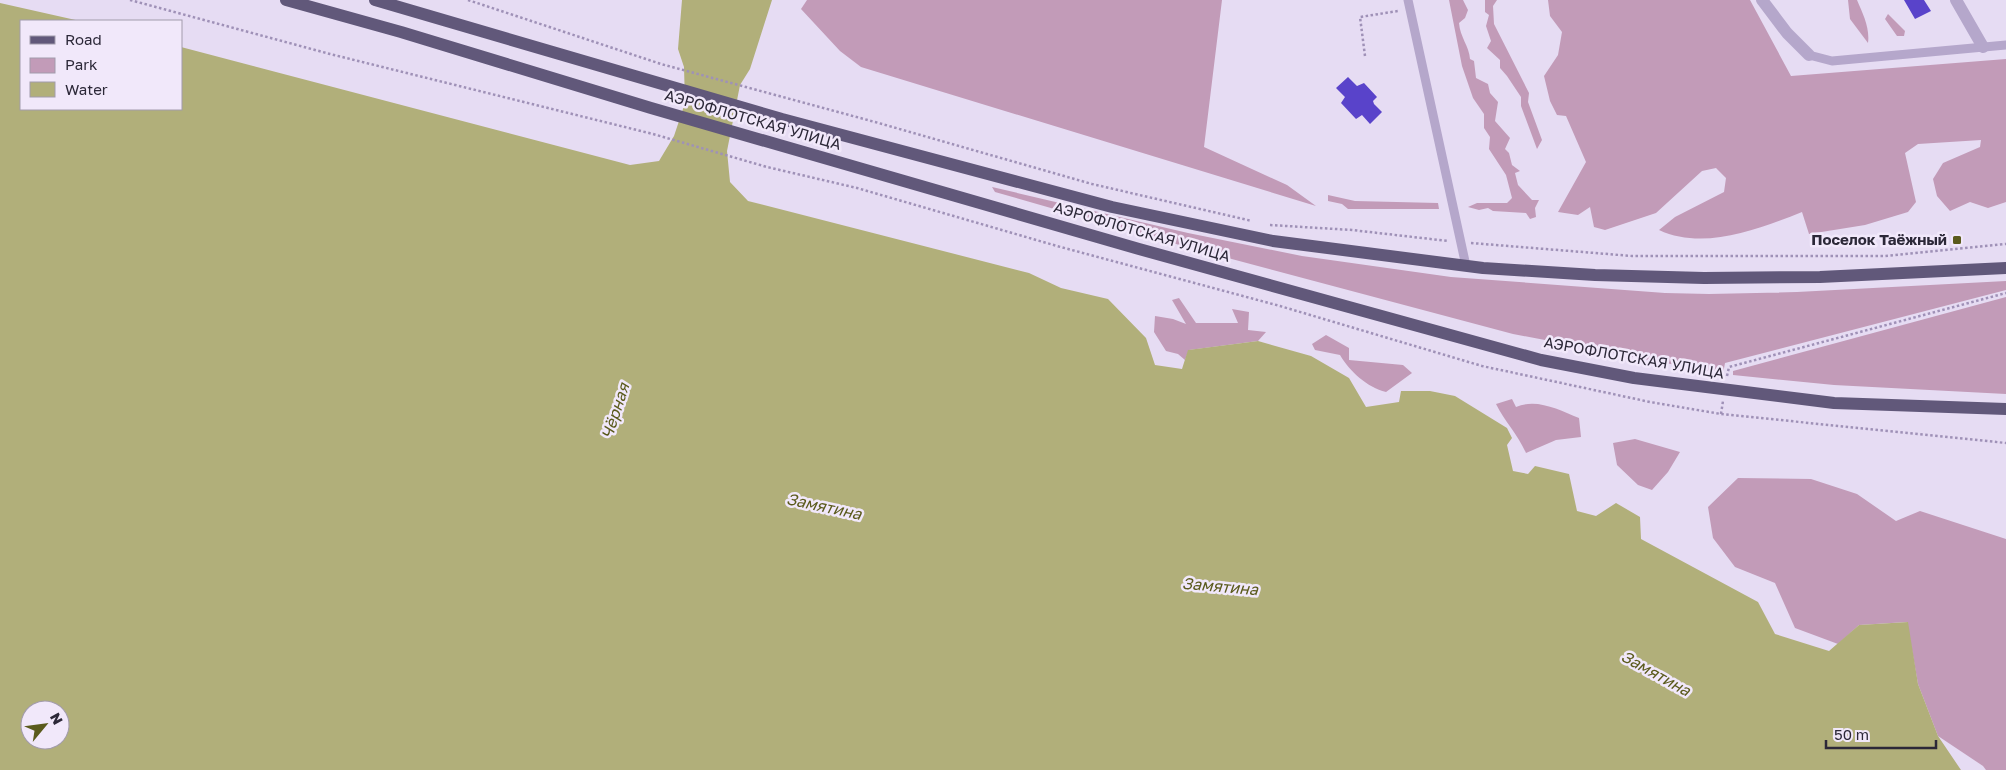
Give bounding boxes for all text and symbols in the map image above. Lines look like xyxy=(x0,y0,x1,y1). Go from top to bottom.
legend xyxy=(20,20,182,110)
text: Road xyxy=(65,30,102,48)
text: Park xyxy=(65,55,98,73)
text: Water xyxy=(65,80,108,98)
street label: АЭРОФЛОТСКАЯ УЛИЦА xyxy=(663,85,844,153)
street label: АЭРОФЛОТСКАЯ УЛИЦА xyxy=(1052,197,1233,265)
place label: Поселок Таёжный xyxy=(1811,230,1947,248)
marker: Поселок Таёжный xyxy=(1951,234,1963,246)
street label: АЭРОФЛОТСКАЯ УЛИЦА xyxy=(1543,332,1726,382)
water label: Чёрная xyxy=(597,380,634,442)
water label: Замятина xyxy=(785,488,864,524)
water label: Замятина xyxy=(1181,573,1260,599)
water label: Замятина xyxy=(1618,646,1695,701)
north arrow xyxy=(20,700,70,750)
text: N xyxy=(47,710,67,727)
scale bar xyxy=(1826,718,1936,750)
text: 50 m xyxy=(1834,725,1869,743)

